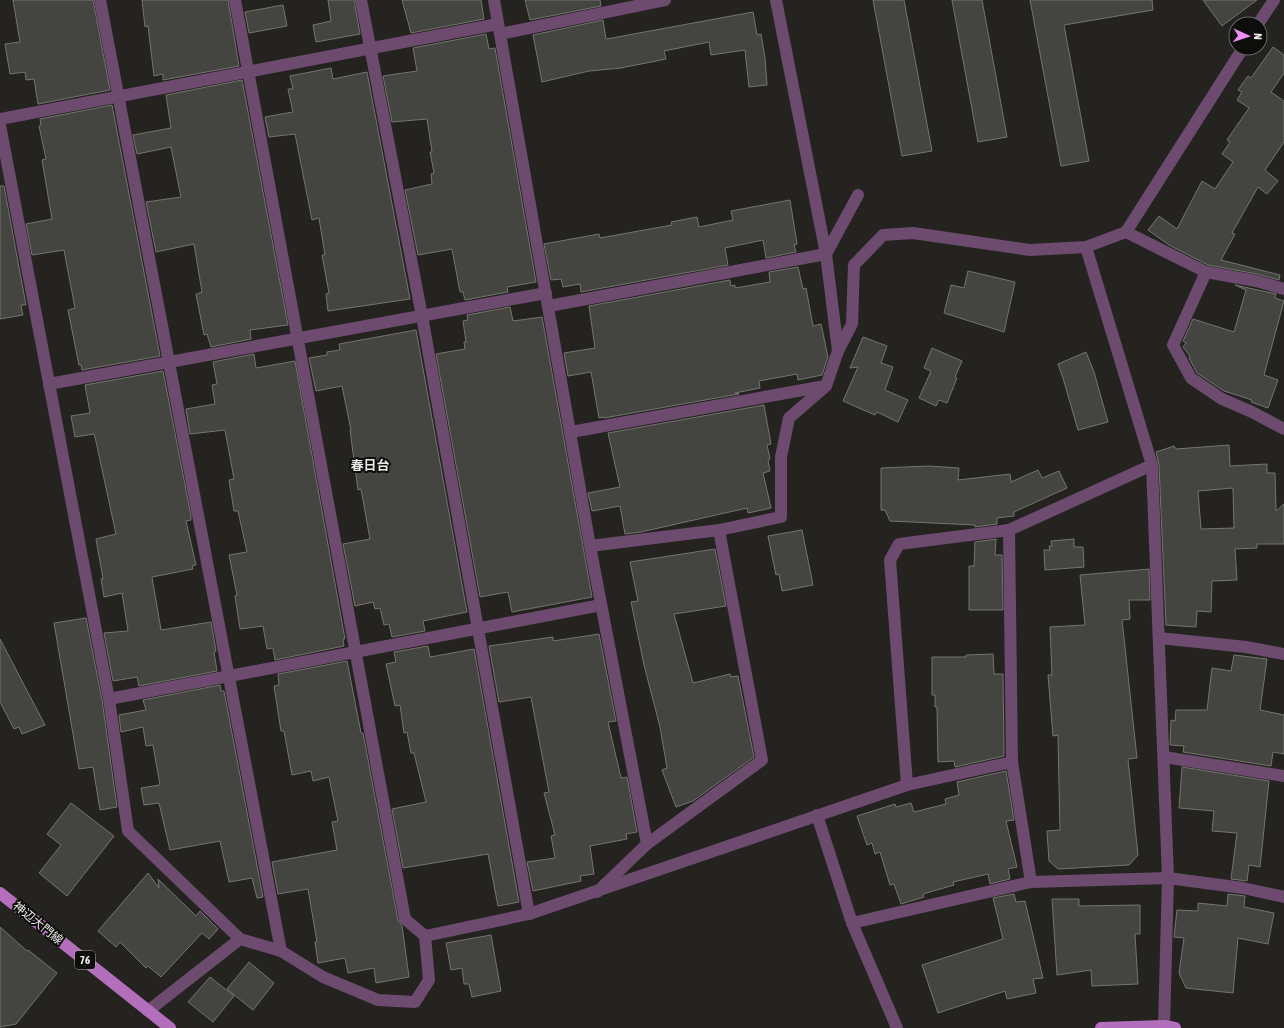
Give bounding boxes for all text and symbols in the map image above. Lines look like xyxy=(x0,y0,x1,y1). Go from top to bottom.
north arrow xyxy=(1228,16,1268,56)
text: N xyxy=(1252,33,1264,40)
district label: 春日台 xyxy=(350,458,390,473)
street label: 神辺大門線 xyxy=(10,899,66,947)
road number: 76 xyxy=(75,951,95,969)

